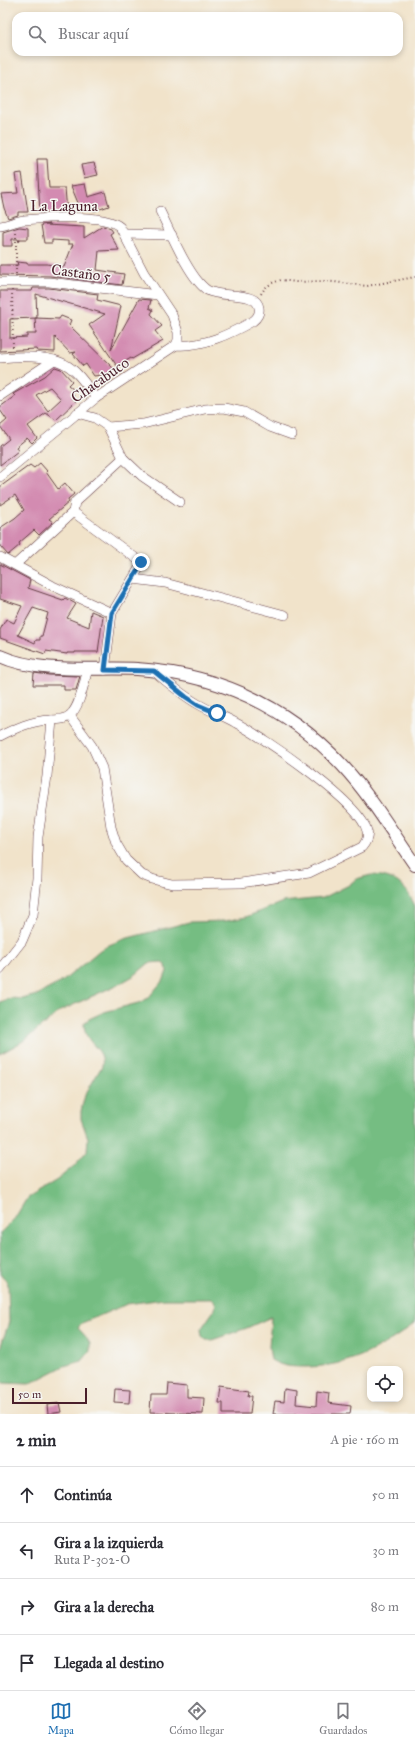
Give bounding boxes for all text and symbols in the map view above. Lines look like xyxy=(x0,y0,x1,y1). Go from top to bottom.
search box xyxy=(12,12,403,56)
icon: search xyxy=(26,23,48,45)
text: Buscar aquí xyxy=(58,25,129,43)
street label: La Laguna xyxy=(30,197,98,215)
street label: Castaño 5 xyxy=(50,260,112,286)
street label: Chacabuco xyxy=(67,353,133,407)
route end xyxy=(132,553,150,571)
route start xyxy=(208,704,226,722)
map controls xyxy=(367,1366,403,1402)
button: locate xyxy=(367,1366,403,1402)
scale bar xyxy=(12,1386,87,1405)
text: 50 m xyxy=(18,1388,41,1401)
text: 2 min xyxy=(16,1430,56,1451)
text: A pie · 160 m xyxy=(331,1432,399,1448)
icon: ahead xyxy=(16,1484,38,1506)
text: Continúa xyxy=(54,1486,112,1504)
text: 50 m xyxy=(372,1487,399,1503)
text: Gira a la izquierda xyxy=(54,1534,163,1552)
icon: left xyxy=(16,1540,38,1562)
text: 30 m xyxy=(373,1543,399,1559)
text: Ruta P-302-O xyxy=(54,1552,130,1568)
icon: right xyxy=(16,1596,38,1618)
text: Gira a la derecha xyxy=(54,1598,154,1616)
text: 80 m xyxy=(371,1599,399,1615)
icon: arrive xyxy=(16,1652,38,1674)
text: Llegada al destino xyxy=(54,1654,164,1672)
tab: Mapa xyxy=(48,1700,74,1737)
tab: Cómo llegar xyxy=(169,1700,224,1737)
tab: Guardados xyxy=(319,1700,367,1737)

